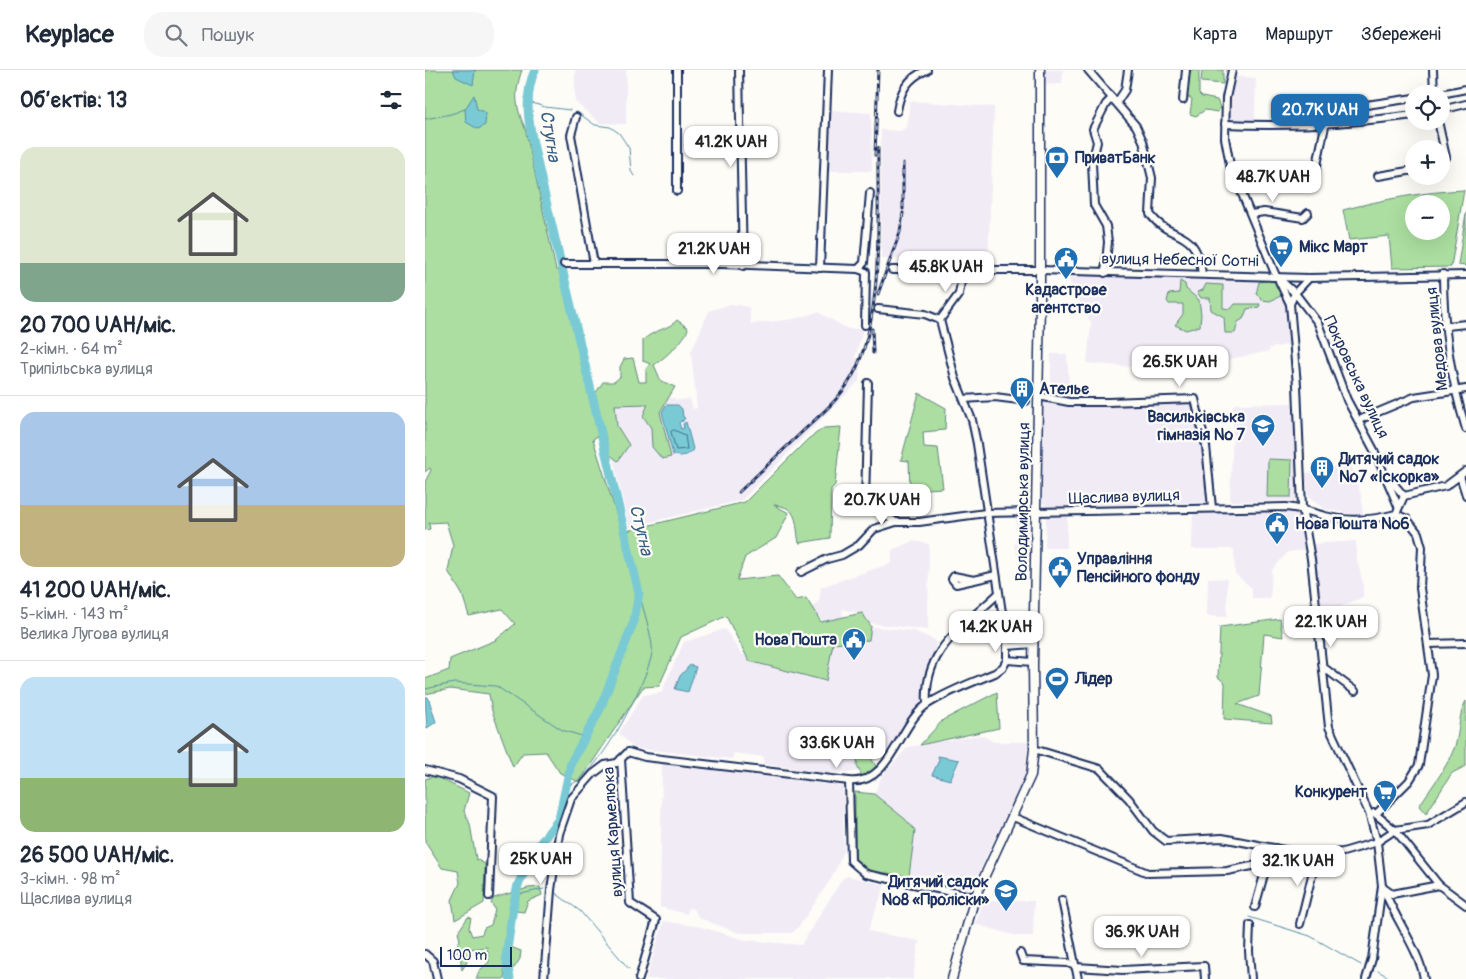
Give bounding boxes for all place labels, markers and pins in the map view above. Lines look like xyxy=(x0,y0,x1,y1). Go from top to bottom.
pin: 20.7K UAH xyxy=(1263,93,1377,136)
pin: 41.2K UAH xyxy=(674,126,788,168)
bank icon: ПриватБанк xyxy=(1044,145,1070,179)
place label: ПриватБанк xyxy=(1075,148,1156,168)
pin: 48.7K UAH xyxy=(1216,160,1330,203)
pin: 21.2K UAH xyxy=(657,232,771,275)
supermarket icon: Мікс Март xyxy=(1268,234,1294,268)
place label: Мікс Март xyxy=(1299,237,1369,257)
public building icon: Кадастрове агентство xyxy=(1053,246,1079,280)
pin: 45.8K UAH xyxy=(889,250,1003,293)
place label: Кадастрове агентство xyxy=(1025,280,1108,318)
pin: 26.5K UAH xyxy=(1123,346,1237,388)
building icon: Ательє xyxy=(1009,376,1035,410)
place label: Ательє xyxy=(1039,379,1090,399)
place label: Васильківська гімназія № 7 xyxy=(1147,407,1246,445)
school or university icon: Васильківська гімназія № 7 xyxy=(1250,413,1276,447)
place label: Дитячий садок №7 «Іскорка» xyxy=(1338,449,1440,487)
building icon: Дитячий садок №7 «Іскорка» xyxy=(1309,455,1335,489)
pin: 20.7K UAH xyxy=(825,484,939,526)
public building icon: Нова Пошта №6 xyxy=(1264,511,1290,545)
place label: Нова Пошта №6 xyxy=(1295,514,1410,534)
place label: Управління Пенсійного фонду xyxy=(1077,549,1200,587)
public building icon: Управління Пенсійного фонду xyxy=(1047,555,1073,589)
pin: 22.1K UAH xyxy=(1274,606,1388,648)
pin: 14.2K UAH xyxy=(939,610,1053,653)
public building icon: Нова Пошта xyxy=(841,627,867,661)
place label: Нова Пошта xyxy=(755,630,838,650)
sports icon: Лідер xyxy=(1044,666,1070,700)
place label: Лідер xyxy=(1074,669,1113,689)
pin: 33.6K UAH xyxy=(780,726,894,769)
supermarket icon: Конкурент xyxy=(1372,779,1398,813)
place label: Конкурент xyxy=(1295,782,1368,802)
pin: 25K UAH xyxy=(495,842,587,885)
pin: 32.1K UAH xyxy=(1241,844,1355,887)
place label: Дитячий садок №8 «Проліски» xyxy=(881,872,990,910)
school or university icon: Дитячий садок №8 «Проліски» xyxy=(993,878,1019,912)
pin: 36.9K UAH xyxy=(1085,916,1199,958)

